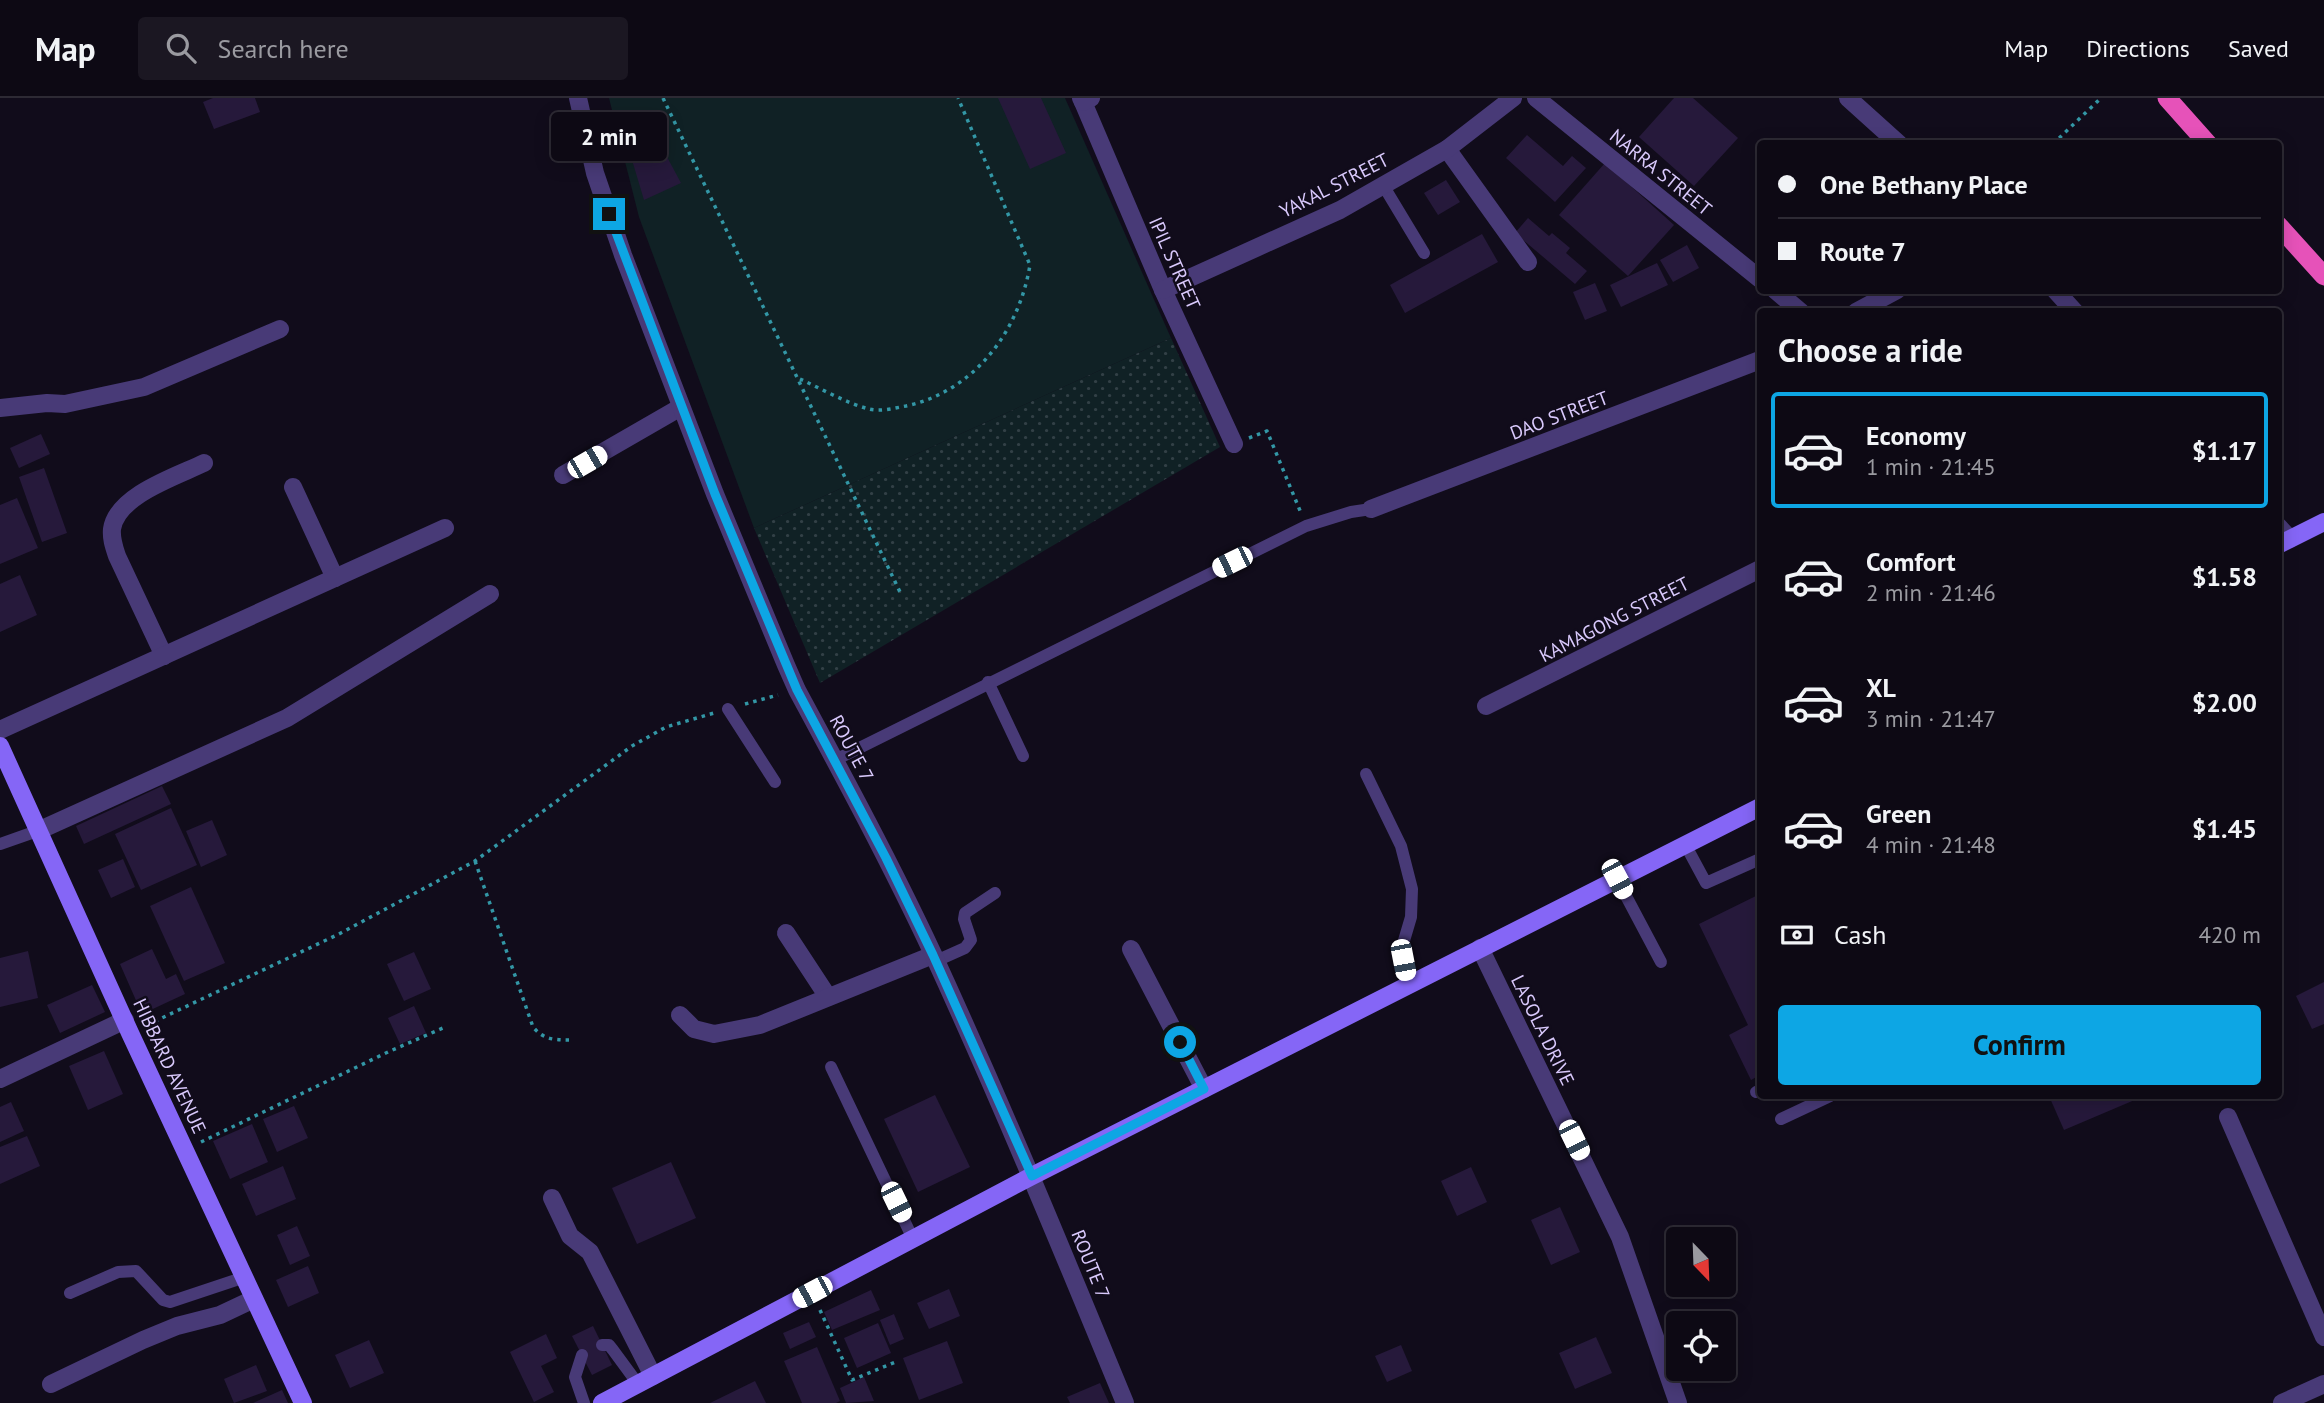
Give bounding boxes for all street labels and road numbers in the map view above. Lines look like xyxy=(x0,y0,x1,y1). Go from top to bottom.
street label: NARRA STREET xyxy=(1605,124,1717,221)
street label: YAKAL STREET xyxy=(1275,147,1393,223)
street label: IPIL STREET xyxy=(1144,213,1206,313)
street label: DAO STREET xyxy=(1506,385,1612,445)
street label: KAMAGONG STREET xyxy=(1535,571,1693,667)
street label: ROUTE 7 xyxy=(824,711,880,785)
street label: LASOLA DRIVE xyxy=(1506,971,1580,1089)
street label: HIBBARD AVENUE xyxy=(128,995,212,1137)
street label: ROUTE 7 xyxy=(1066,1226,1116,1302)

